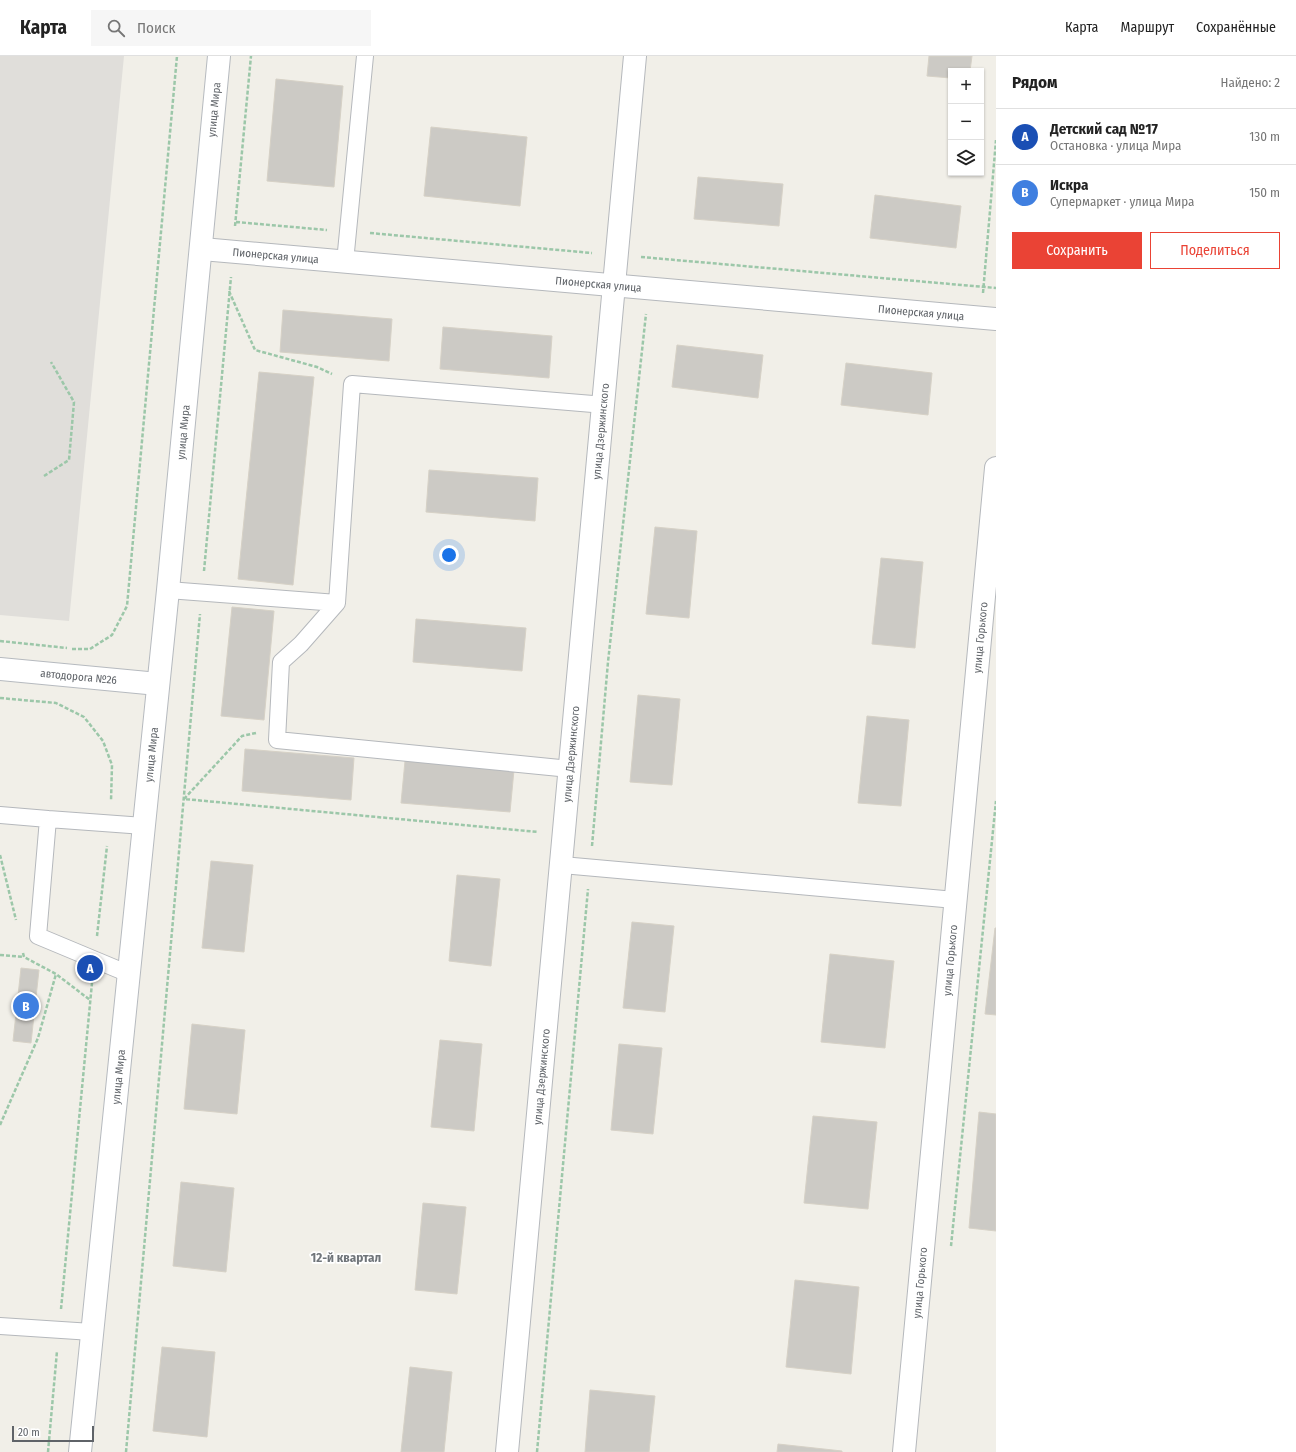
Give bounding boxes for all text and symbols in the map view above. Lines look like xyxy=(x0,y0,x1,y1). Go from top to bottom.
search box xyxy=(91,10,371,46)
text: Карта xyxy=(20,16,67,39)
icon: search xyxy=(105,17,127,39)
text: Поиск xyxy=(137,19,175,37)
text: Карта xyxy=(1065,19,1098,36)
text: Маршрут xyxy=(1120,19,1174,36)
text: Сохранённые xyxy=(1196,19,1276,36)
map controls xyxy=(948,68,984,176)
button: + xyxy=(948,68,984,104)
text: Рядом xyxy=(1012,72,1057,93)
text: Найдено: 2 xyxy=(1221,75,1280,90)
street label: улица Мира xyxy=(205,82,223,138)
button: − xyxy=(948,104,984,140)
text: Детский сад №17 xyxy=(1050,120,1158,138)
text: A xyxy=(1021,129,1029,144)
text: 130 m xyxy=(1249,129,1280,144)
text: Остановка · улица Мира xyxy=(1050,138,1181,153)
button: layers xyxy=(948,140,984,176)
text: Искра xyxy=(1050,176,1089,194)
text: B xyxy=(1021,185,1029,200)
text: 150 m xyxy=(1249,185,1280,200)
text: Супермаркет · улица Мира xyxy=(1050,194,1194,209)
button: Сохранить xyxy=(1012,232,1142,269)
button: Поделиться xyxy=(1150,232,1280,269)
street label: Пионерская улица xyxy=(232,246,319,266)
street label: Пионерская улица xyxy=(555,274,642,295)
street label: Пионерская улица xyxy=(878,303,965,323)
street label: улица Дзержинского xyxy=(590,382,612,480)
street label: улица Мира xyxy=(174,404,193,460)
your location xyxy=(439,545,459,565)
street label: улица Горького xyxy=(971,601,990,674)
street label: автодорога №26 xyxy=(40,667,118,687)
street label: улица Дзержинского xyxy=(561,705,582,803)
street label: улица Мира xyxy=(142,727,161,783)
street label: улица Горького xyxy=(941,924,960,996)
pin: A xyxy=(77,953,103,983)
pin: B xyxy=(13,991,39,1021)
street label: улица Дзержинского xyxy=(531,1028,553,1125)
street label: улица Мира xyxy=(110,1049,128,1105)
street label: улица Горького xyxy=(911,1246,930,1319)
district label: 12-й квартал xyxy=(311,1250,382,1265)
scale bar xyxy=(12,1424,94,1443)
text: 20 m xyxy=(18,1426,40,1439)

